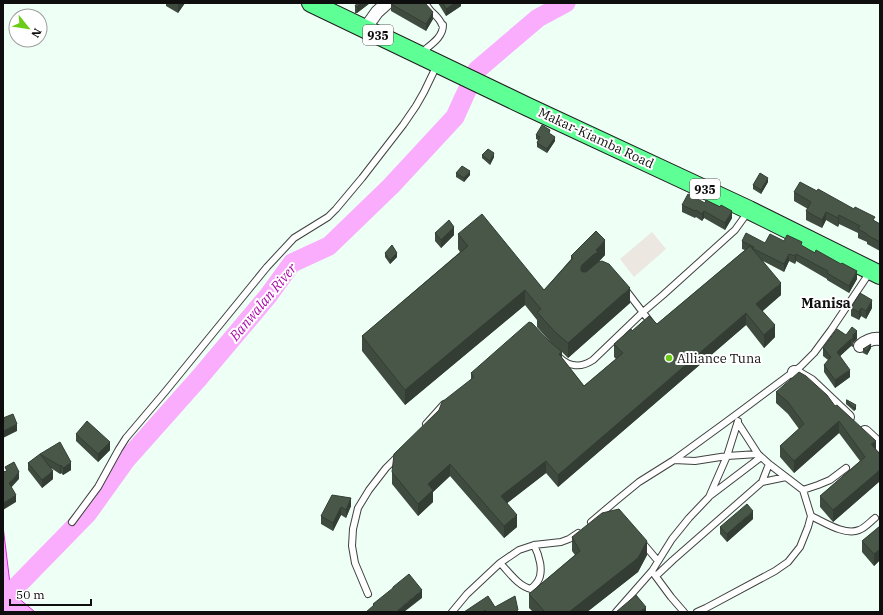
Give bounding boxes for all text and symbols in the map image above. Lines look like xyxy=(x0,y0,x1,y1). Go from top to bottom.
north arrow xyxy=(8,8,48,48)
road number: 935 xyxy=(363,25,393,45)
text: N xyxy=(28,26,45,41)
street label: Makar-Kiamba Road xyxy=(535,104,657,172)
road number: 935 xyxy=(690,179,720,199)
water label: Banwalan River xyxy=(225,259,301,345)
district label: Manisa xyxy=(801,294,851,312)
place label: Alliance Tuna xyxy=(677,350,761,367)
marker: Alliance Tuna xyxy=(664,353,674,363)
scale bar xyxy=(10,581,91,607)
text: 50 m xyxy=(16,587,45,602)

